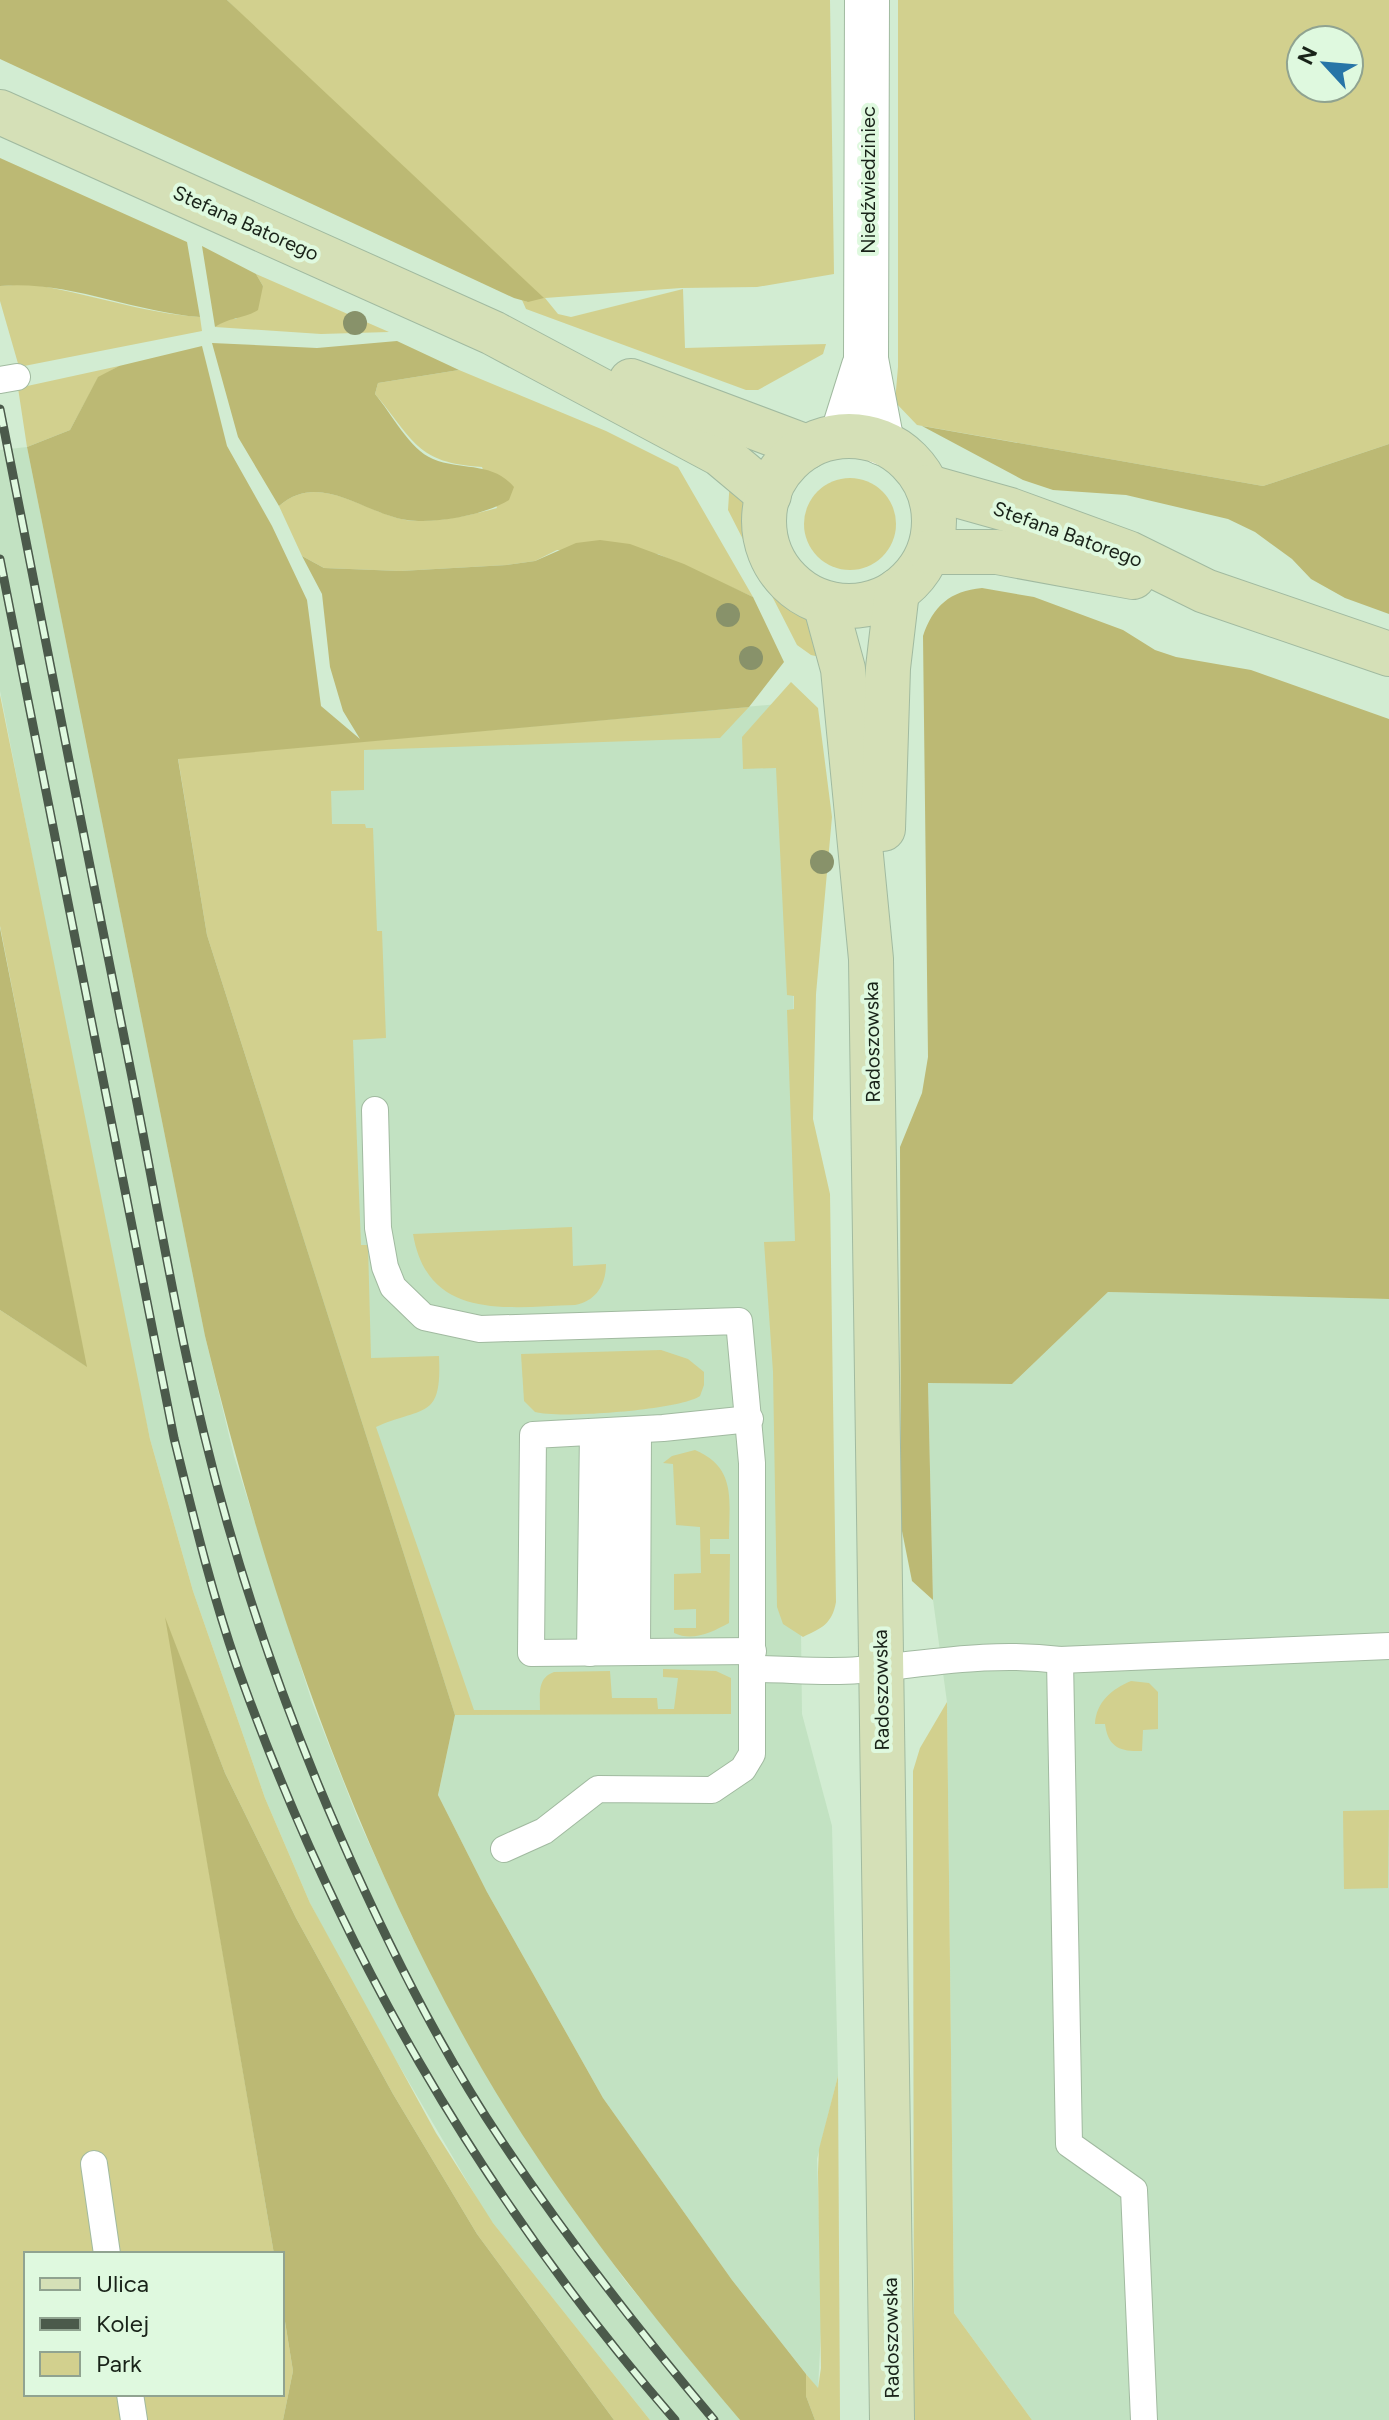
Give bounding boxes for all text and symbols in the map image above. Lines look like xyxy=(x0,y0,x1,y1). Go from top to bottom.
north arrow xyxy=(1285,24,1365,104)
text: N xyxy=(1292,42,1323,69)
street label: Niedźwiedziniec xyxy=(856,106,880,254)
street label: Stefana Batorego xyxy=(169,180,323,266)
street label: Stefana Batorego xyxy=(990,496,1146,572)
street label: Radoszowska xyxy=(859,981,885,1103)
street label: Radoszowska xyxy=(868,1629,894,1751)
legend xyxy=(24,2252,284,2396)
text: Ulica xyxy=(96,2269,149,2298)
street label: Radoszowska xyxy=(878,2277,904,2399)
text: Kolej xyxy=(96,2309,149,2338)
text: Park xyxy=(96,2349,142,2378)

